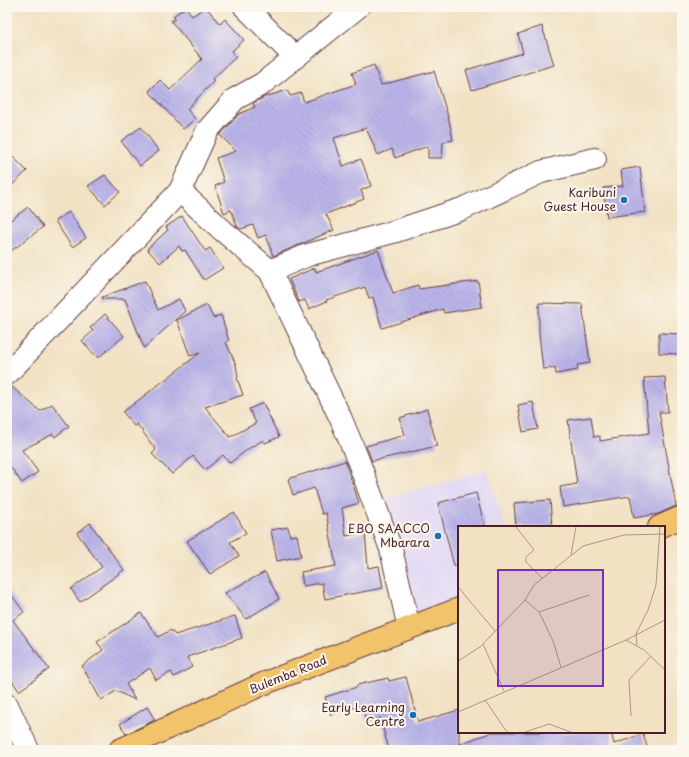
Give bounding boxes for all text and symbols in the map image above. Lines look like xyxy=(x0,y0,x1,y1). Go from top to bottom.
place label: Karibuni Guest House xyxy=(543,183,616,215)
marker: Karibuni Guest House xyxy=(619,195,629,205)
place label: EBO SAACCO Mbarara xyxy=(348,519,430,551)
inset map xyxy=(458,526,665,733)
marker: EBO SAACCO Mbarara xyxy=(433,531,443,541)
street label: Bulemba Road xyxy=(246,650,329,698)
place label: Early Learning Centre xyxy=(322,698,405,730)
marker: Early Learning Centre xyxy=(408,710,418,720)

